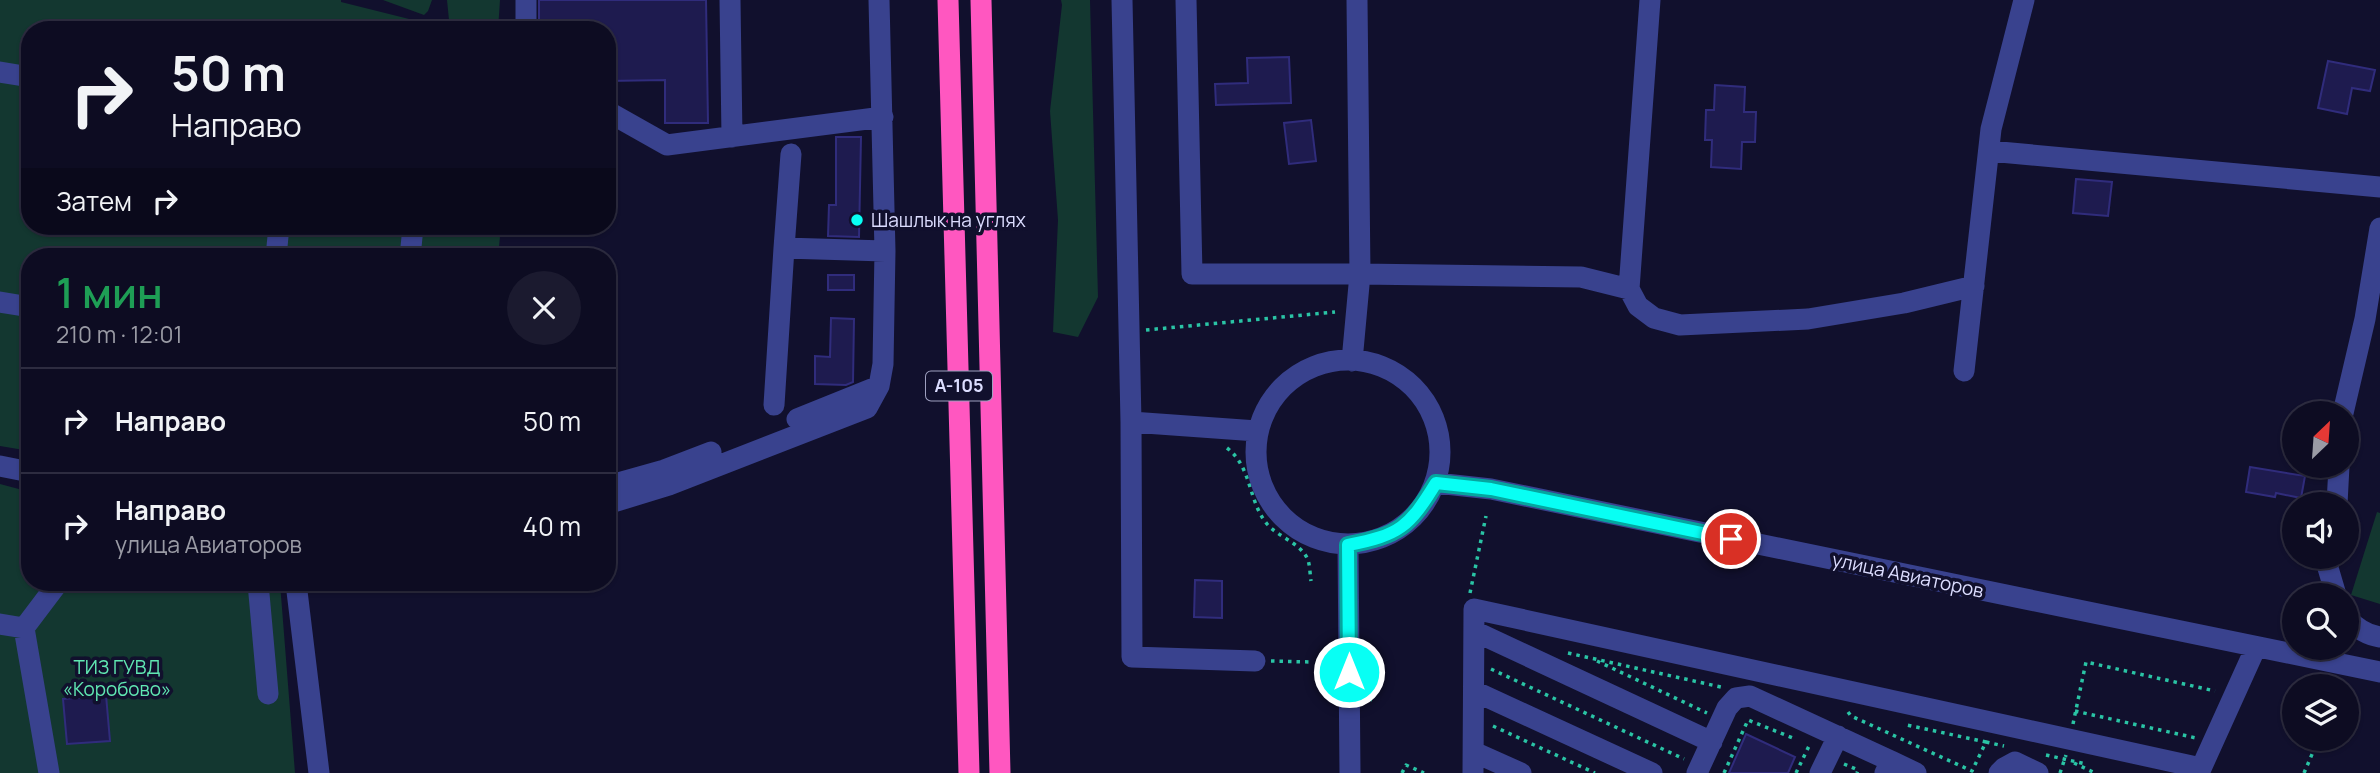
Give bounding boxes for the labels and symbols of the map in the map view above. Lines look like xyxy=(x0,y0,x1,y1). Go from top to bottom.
place label: Шашлык на углях xyxy=(871,207,1026,233)
marker: Шашлык на углях xyxy=(849,212,865,228)
road number: А-105 xyxy=(926,372,992,400)
north arrow xyxy=(2282,401,2359,478)
pin xyxy=(1701,509,1761,569)
street label: улица Авиаторов xyxy=(1830,546,1986,604)
position arrow xyxy=(1312,635,1386,709)
park label: ТИЗ ГУВД «Коробово» xyxy=(63,654,171,702)

